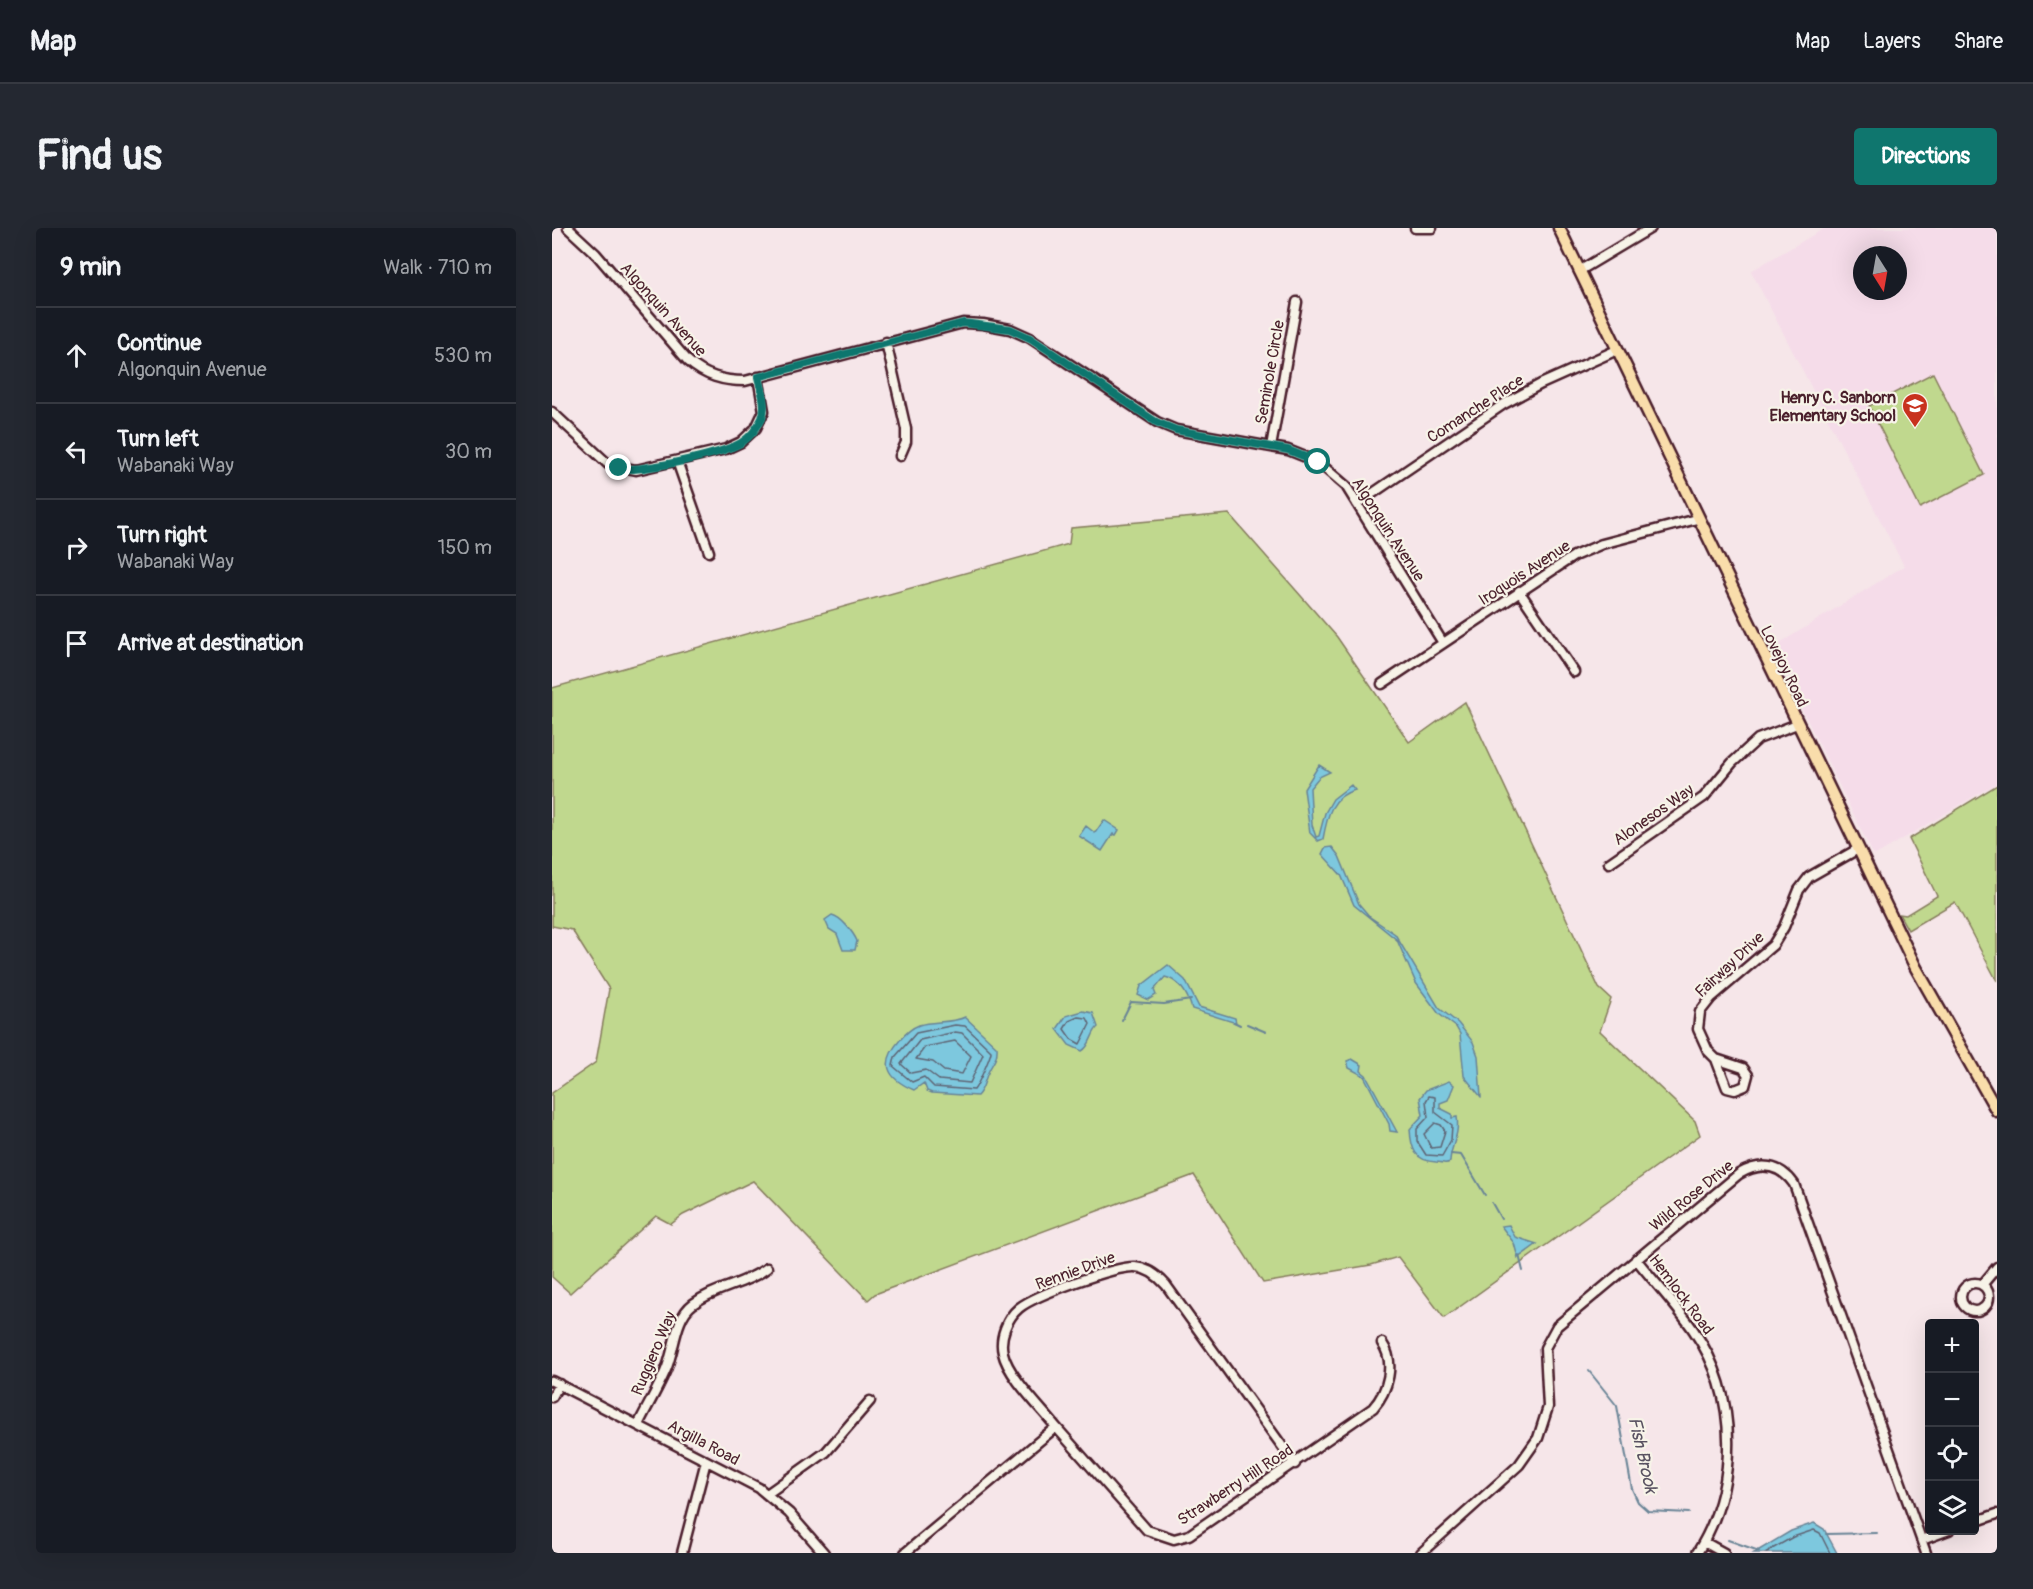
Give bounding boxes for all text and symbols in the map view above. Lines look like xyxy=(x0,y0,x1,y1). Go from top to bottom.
text: Map xyxy=(30,24,76,59)
text: Map xyxy=(1795,28,1830,55)
text: Layers xyxy=(1863,28,1921,55)
text: Share xyxy=(1954,28,2003,55)
button: Directions xyxy=(1854,128,1997,185)
text: Find us xyxy=(36,130,162,182)
north arrow xyxy=(1853,246,1907,300)
text: 9 min xyxy=(60,251,121,283)
text: Walk · 710 m xyxy=(383,255,492,280)
street label: Algonquin Avenue xyxy=(616,259,711,361)
street label: Seminole Circle xyxy=(1251,318,1289,426)
text: Continue xyxy=(117,329,201,357)
icon: ahead xyxy=(60,339,93,372)
text: 530 m xyxy=(434,343,492,368)
text: Algonquin Avenue xyxy=(117,357,267,382)
street label: Comanche Place xyxy=(1423,370,1528,448)
place label: Henry C. Sanborn Elementary School xyxy=(1770,388,1896,426)
school or university icon: Henry C. Sanborn Elementary School xyxy=(1900,391,1930,429)
text: Turn left xyxy=(117,425,199,453)
icon: left xyxy=(60,435,93,468)
text: 30 m xyxy=(445,439,492,464)
route start xyxy=(1304,448,1330,474)
text: Wabanaki Way xyxy=(117,453,234,478)
route end xyxy=(605,454,631,480)
street label: Algonquin Avenue xyxy=(1347,474,1429,585)
text: Turn right xyxy=(117,521,207,549)
icon: right xyxy=(60,531,93,564)
text: 150 m xyxy=(438,535,492,560)
street label: Iroquois Avenue xyxy=(1475,536,1574,610)
text: Wabanaki Way xyxy=(117,549,234,574)
street label: Lovejoy Road xyxy=(1756,622,1812,711)
icon: arrive xyxy=(60,627,93,660)
text: Arrive at destination xyxy=(117,629,303,657)
street label: Alonesos Way xyxy=(1609,780,1698,850)
street label: Fairway Drive xyxy=(1691,928,1769,1002)
street label: Wild Rose Drive xyxy=(1646,1156,1738,1236)
street label: Rennie Drive xyxy=(1033,1247,1118,1295)
street label: Hemlock Road xyxy=(1645,1251,1718,1339)
street label: Ruggiero Way xyxy=(627,1308,681,1399)
map controls xyxy=(1925,1319,1979,1535)
button: + xyxy=(1925,1319,1979,1373)
button: − xyxy=(1925,1373,1979,1427)
water label: Fish Brook xyxy=(1623,1415,1663,1497)
street label: Argilla Road xyxy=(664,1416,743,1470)
button: locate xyxy=(1925,1427,1979,1481)
street label: Strawberry Hill Road xyxy=(1174,1440,1297,1530)
button: layers xyxy=(1925,1481,1979,1535)

